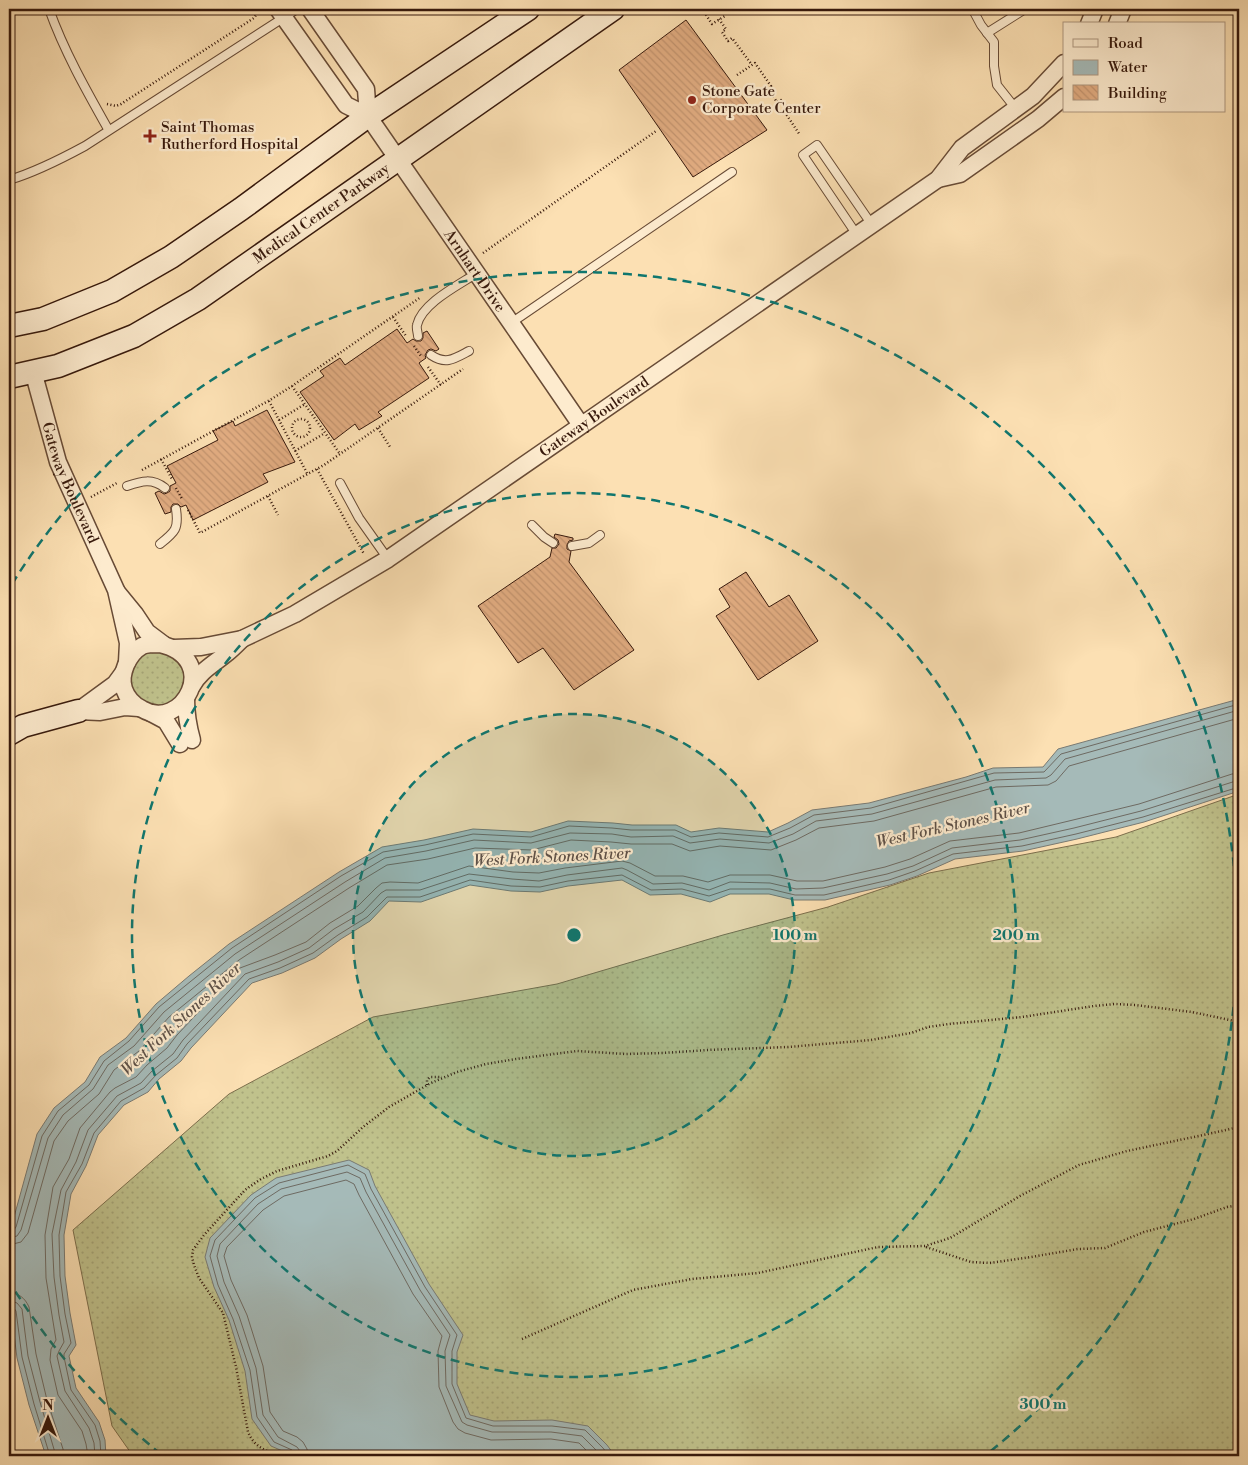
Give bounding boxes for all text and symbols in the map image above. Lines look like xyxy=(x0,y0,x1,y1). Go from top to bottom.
legend xyxy=(1063,22,1226,112)
text: Road xyxy=(1108,34,1143,53)
text: Water xyxy=(1107,58,1148,77)
place label: Stone Gate Corporate Center xyxy=(702,82,821,118)
text: Building xyxy=(1107,84,1167,103)
marker: Stone Gate Corporate Center xyxy=(686,94,698,106)
place label: Saint Thomas Rutherford Hospital xyxy=(161,118,299,154)
marker: Saint Thomas Rutherford Hospital xyxy=(143,129,157,143)
street label: Medical Center Parkway xyxy=(249,158,394,267)
street label: Arnhart Drive xyxy=(439,225,510,316)
street label: Gateway Boulevard xyxy=(536,372,653,461)
street label: Gateway Boulevard xyxy=(38,420,103,547)
water label: West Fork Stones River xyxy=(874,797,1033,852)
water label: West Fork Stones River xyxy=(473,843,632,871)
centre of rings xyxy=(565,926,583,944)
text: 100 m xyxy=(773,926,818,945)
text: 200 m xyxy=(992,926,1040,945)
water label: West Fork Stones River xyxy=(117,957,246,1080)
north arrow xyxy=(22,1392,72,1442)
text: 300 m xyxy=(1020,1395,1067,1414)
text: N xyxy=(42,1397,54,1415)

